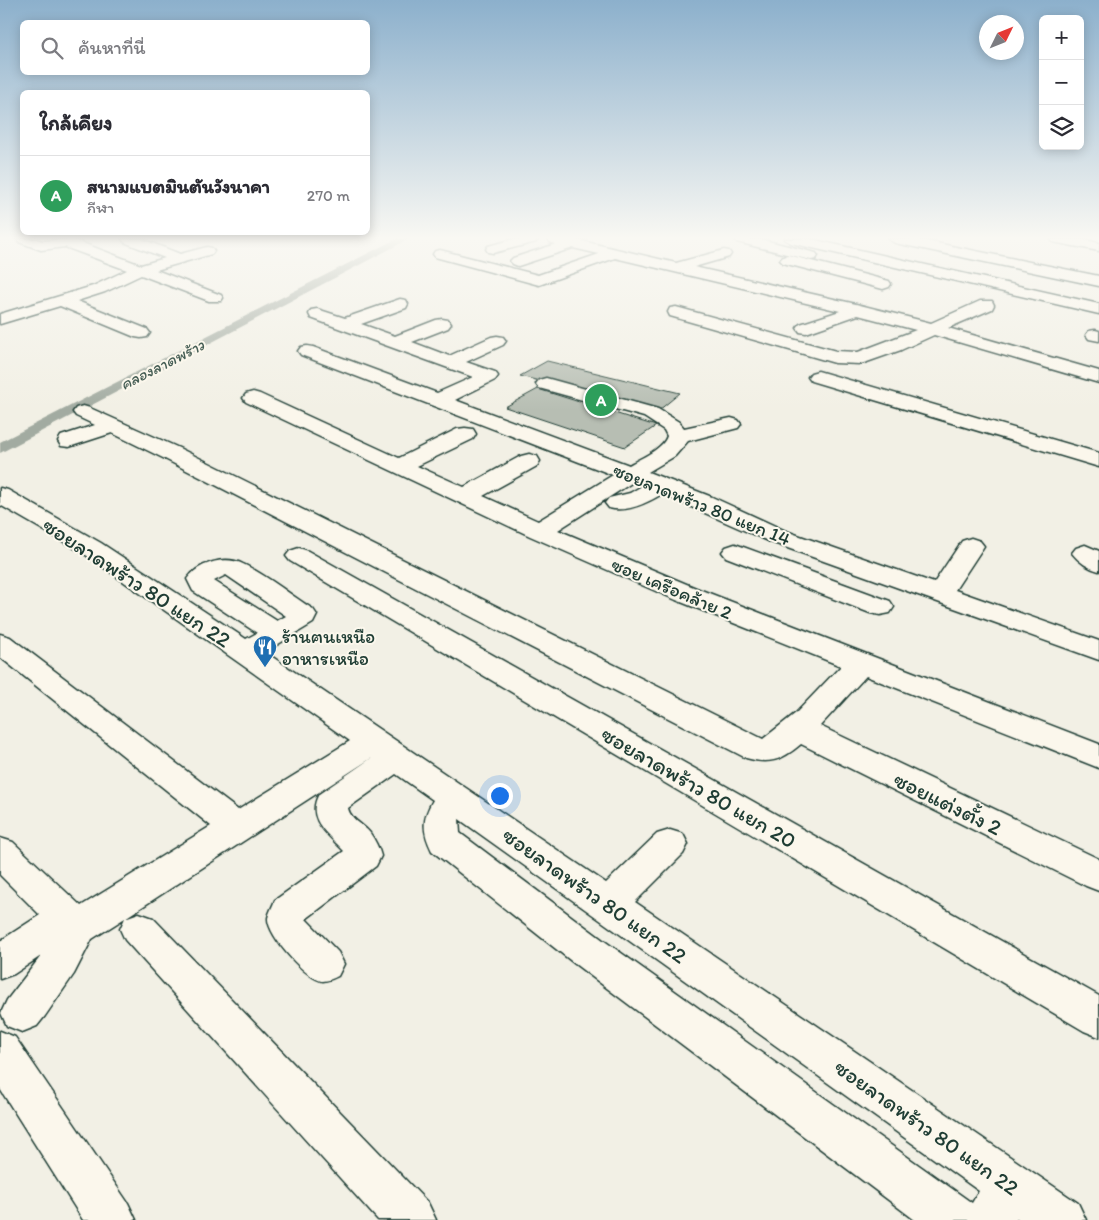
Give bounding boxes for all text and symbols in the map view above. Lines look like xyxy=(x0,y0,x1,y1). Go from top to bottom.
north arrow xyxy=(979,15,1024,60)
map controls xyxy=(1039,15,1084,150)
button: + xyxy=(1039,15,1084,60)
search box xyxy=(20,20,370,75)
icon: search xyxy=(38,34,66,62)
text: ค้นหาที่นี่ xyxy=(78,36,146,59)
button: − xyxy=(1039,60,1084,105)
button: layers xyxy=(1039,105,1084,150)
text: ใกล้เคียง xyxy=(40,110,112,135)
text: สนามแบตมินตันวังนาคา xyxy=(87,175,270,198)
text: A xyxy=(51,186,61,205)
text: 270 m xyxy=(307,186,350,205)
text: กีฬา xyxy=(87,198,114,217)
water label: คลองลาดพร้าว xyxy=(117,335,209,394)
pin: A xyxy=(585,381,617,419)
street label: ซอยลาดพร้าว 80 แยก 14 xyxy=(610,458,794,551)
street label: ซอยลาดพร้าว 80 แยก 22 xyxy=(38,512,236,654)
street label: ซอย เครือคล้าย 2 xyxy=(608,553,736,624)
place label: ร้านฅนเหนือ อาหารเหนือ xyxy=(282,625,375,670)
restaurant icon: ร้านฅนเหนือ อาหารเหนือ xyxy=(252,634,278,668)
street label: ซอยลาดพร้าว 80 แยก 20 xyxy=(596,721,801,854)
street label: ซอยแต่งตั้ง 2 xyxy=(889,765,1007,841)
your location xyxy=(487,783,513,809)
street label: ซอยลาดพร้าว 80 แยก 22 xyxy=(497,822,692,969)
street label: ซอยลาดพร้าว 80 แยก 22 xyxy=(829,1054,1024,1201)

